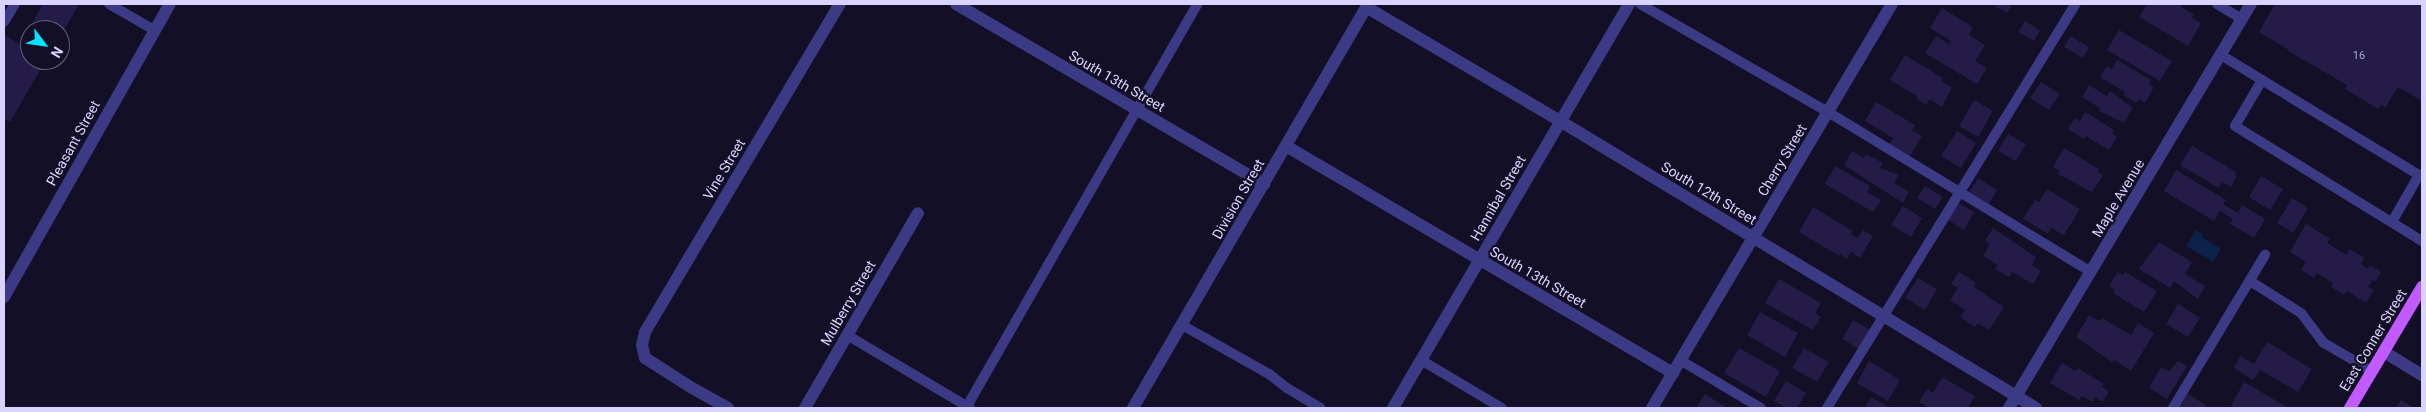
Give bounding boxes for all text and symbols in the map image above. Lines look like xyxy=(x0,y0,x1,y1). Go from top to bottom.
north arrow xyxy=(20,20,70,70)
text: N xyxy=(48,44,66,61)
street label: South 13th Street xyxy=(1066,47,1168,115)
house number: 16 xyxy=(2353,49,2365,63)
street label: Pleasant Street xyxy=(43,97,103,189)
street label: Cherry Street xyxy=(1754,121,1810,199)
street label: Vine Street xyxy=(699,136,749,202)
street label: Hannibal Street xyxy=(1467,152,1529,244)
street label: Division Street xyxy=(1208,156,1268,242)
street label: Maple Avenue xyxy=(2088,156,2148,240)
street label: South 12th Street xyxy=(1658,158,1760,228)
street label: South 13th Street xyxy=(1487,243,1589,311)
street label: Mulberry Street xyxy=(817,258,879,348)
street label: East Conner Street xyxy=(2336,286,2410,394)

